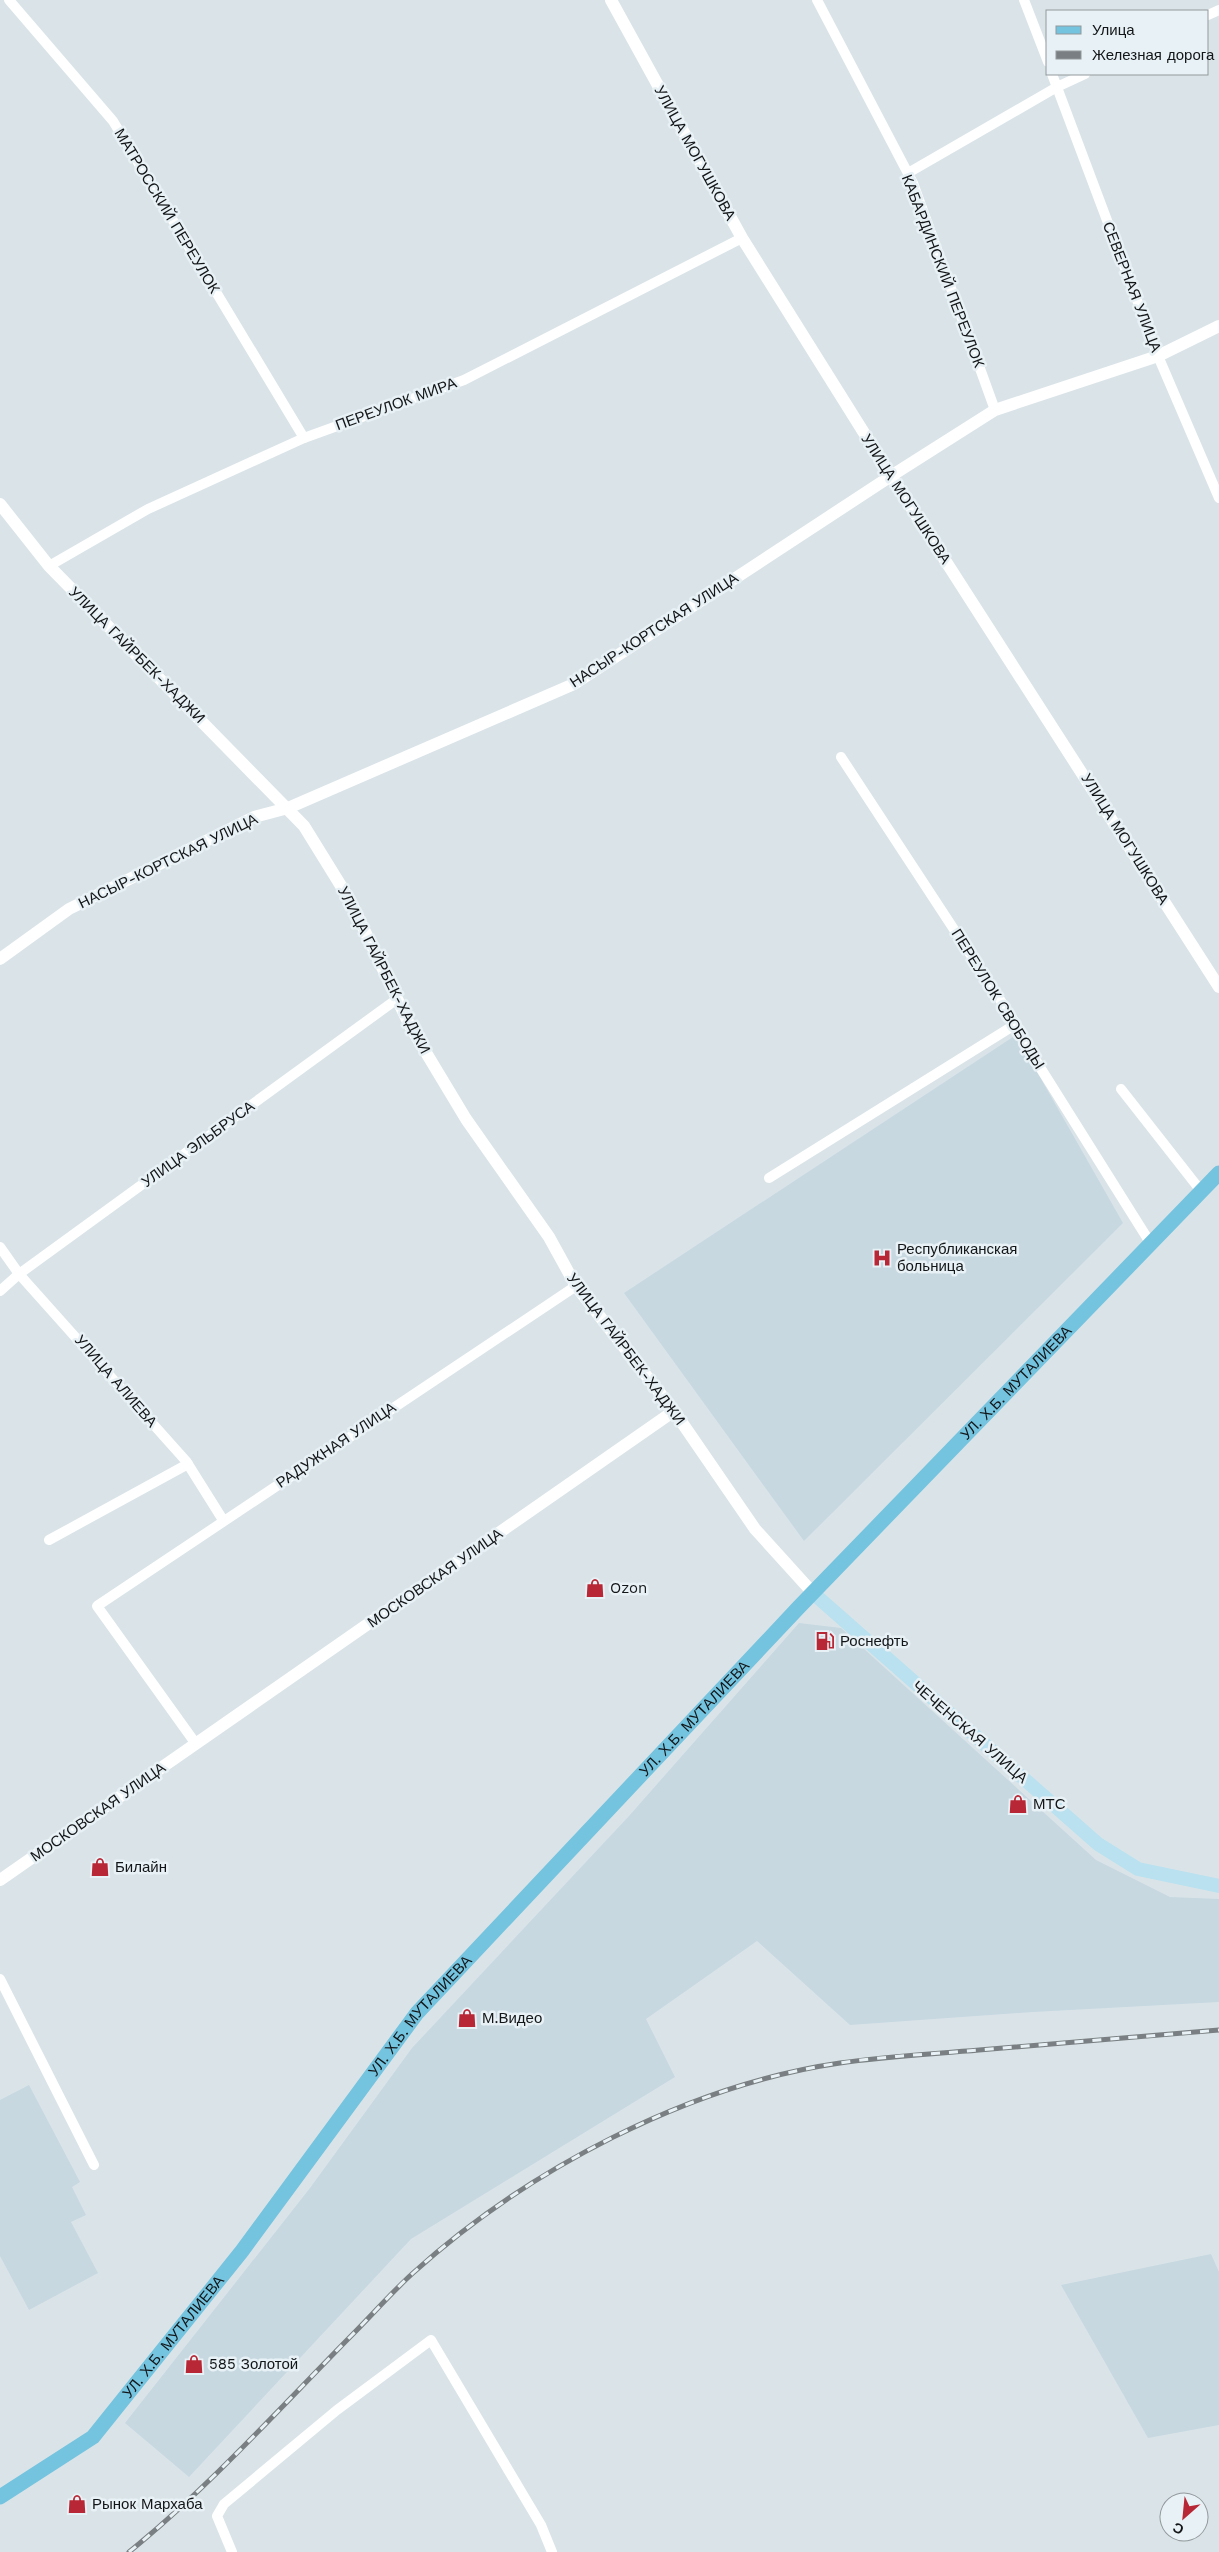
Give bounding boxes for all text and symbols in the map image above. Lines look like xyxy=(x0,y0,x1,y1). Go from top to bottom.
legend xyxy=(1046,10,1209,75)
text: Улица xyxy=(1092,21,1135,39)
text: Железная дорога xyxy=(1092,46,1215,64)
street label: УЛИЦА МОГУШКОВА xyxy=(650,83,740,223)
street label: МАТРОССКИЙ ПЕРЕУЛОК xyxy=(111,125,224,297)
street label: КАБАРДИНСКИЙ ПЕРЕУЛОК xyxy=(898,172,988,370)
street label: СЕВЕРНАЯ УЛИЦА xyxy=(1099,219,1165,355)
street label: ПЕРЕУЛОК МИРА xyxy=(333,374,459,434)
street label: УЛИЦА МОГУШКОВА xyxy=(857,431,955,567)
street label: НАСЫР-КОРТСКАЯ УЛИЦА xyxy=(566,569,742,691)
street label: УЛИЦА ГАЙРБЕК-ХАДЖИ xyxy=(65,583,209,727)
street label: УЛИЦА МОГУШКОВА xyxy=(1077,770,1173,908)
street label: НАСЫР-КОРТСКАЯ УЛИЦА xyxy=(75,810,261,912)
street label: УЛИЦА ГАЙРБЕК-ХАДЖИ xyxy=(334,883,434,1057)
street label: ПЕРЕУЛОК СВОБОДЫ xyxy=(948,926,1048,1072)
street label: УЛИЦА ЭЛЬБРУСА xyxy=(138,1097,258,1191)
place label: Республиканская больница xyxy=(897,1240,1017,1275)
hospital icon: Республиканская больница xyxy=(871,1247,893,1269)
street label: УЛИЦА ГАЙРБЕК-ХАДЖИ xyxy=(563,1270,689,1428)
street label: УЛ. Х.Б. МУТАЛИЕВА xyxy=(957,1322,1075,1444)
street label: УЛИЦА АЛИЕВА xyxy=(71,1331,161,1431)
street label: РАДУЖНАЯ УЛИЦА xyxy=(273,1398,399,1492)
street label: МОСКОВСКАЯ УЛИЦА xyxy=(364,1524,506,1632)
shop icon: Ozon xyxy=(584,1577,606,1599)
place label: Ozon xyxy=(610,1579,647,1597)
fuel station icon: Роснефть xyxy=(814,1630,836,1652)
place label: Роснефть xyxy=(840,1632,909,1650)
street label: УЛ. Х.Б. МУТАЛИЕВА xyxy=(636,1657,753,1780)
street label: ЧЕЧЕНСКАЯ УЛИЦА xyxy=(909,1677,1031,1787)
street label: МОСКОВСКАЯ УЛИЦА xyxy=(27,1758,169,1866)
shop icon: МТС xyxy=(1007,1793,1029,1815)
place label: МТС xyxy=(1033,1795,1066,1813)
shop icon: Билайн xyxy=(89,1856,111,1878)
place label: Билайн xyxy=(115,1858,167,1876)
street label: УЛ. Х.Б. МУТАЛИЕВА xyxy=(364,1952,475,2080)
shop icon: М.Видео xyxy=(456,2007,478,2029)
place label: М.Видео xyxy=(482,2009,542,2027)
street label: УЛ. Х.Б. МУТАЛИЕВА xyxy=(119,2272,228,2402)
shop icon: 585 Золотой xyxy=(183,2353,205,2375)
place label: 585 Золотой xyxy=(209,2355,298,2373)
north arrow xyxy=(1159,2492,1209,2542)
shop icon: Рынок Мархаба xyxy=(66,2493,88,2515)
place label: Рынок Мархаба xyxy=(92,2495,203,2513)
text: С xyxy=(1170,2519,1186,2538)

